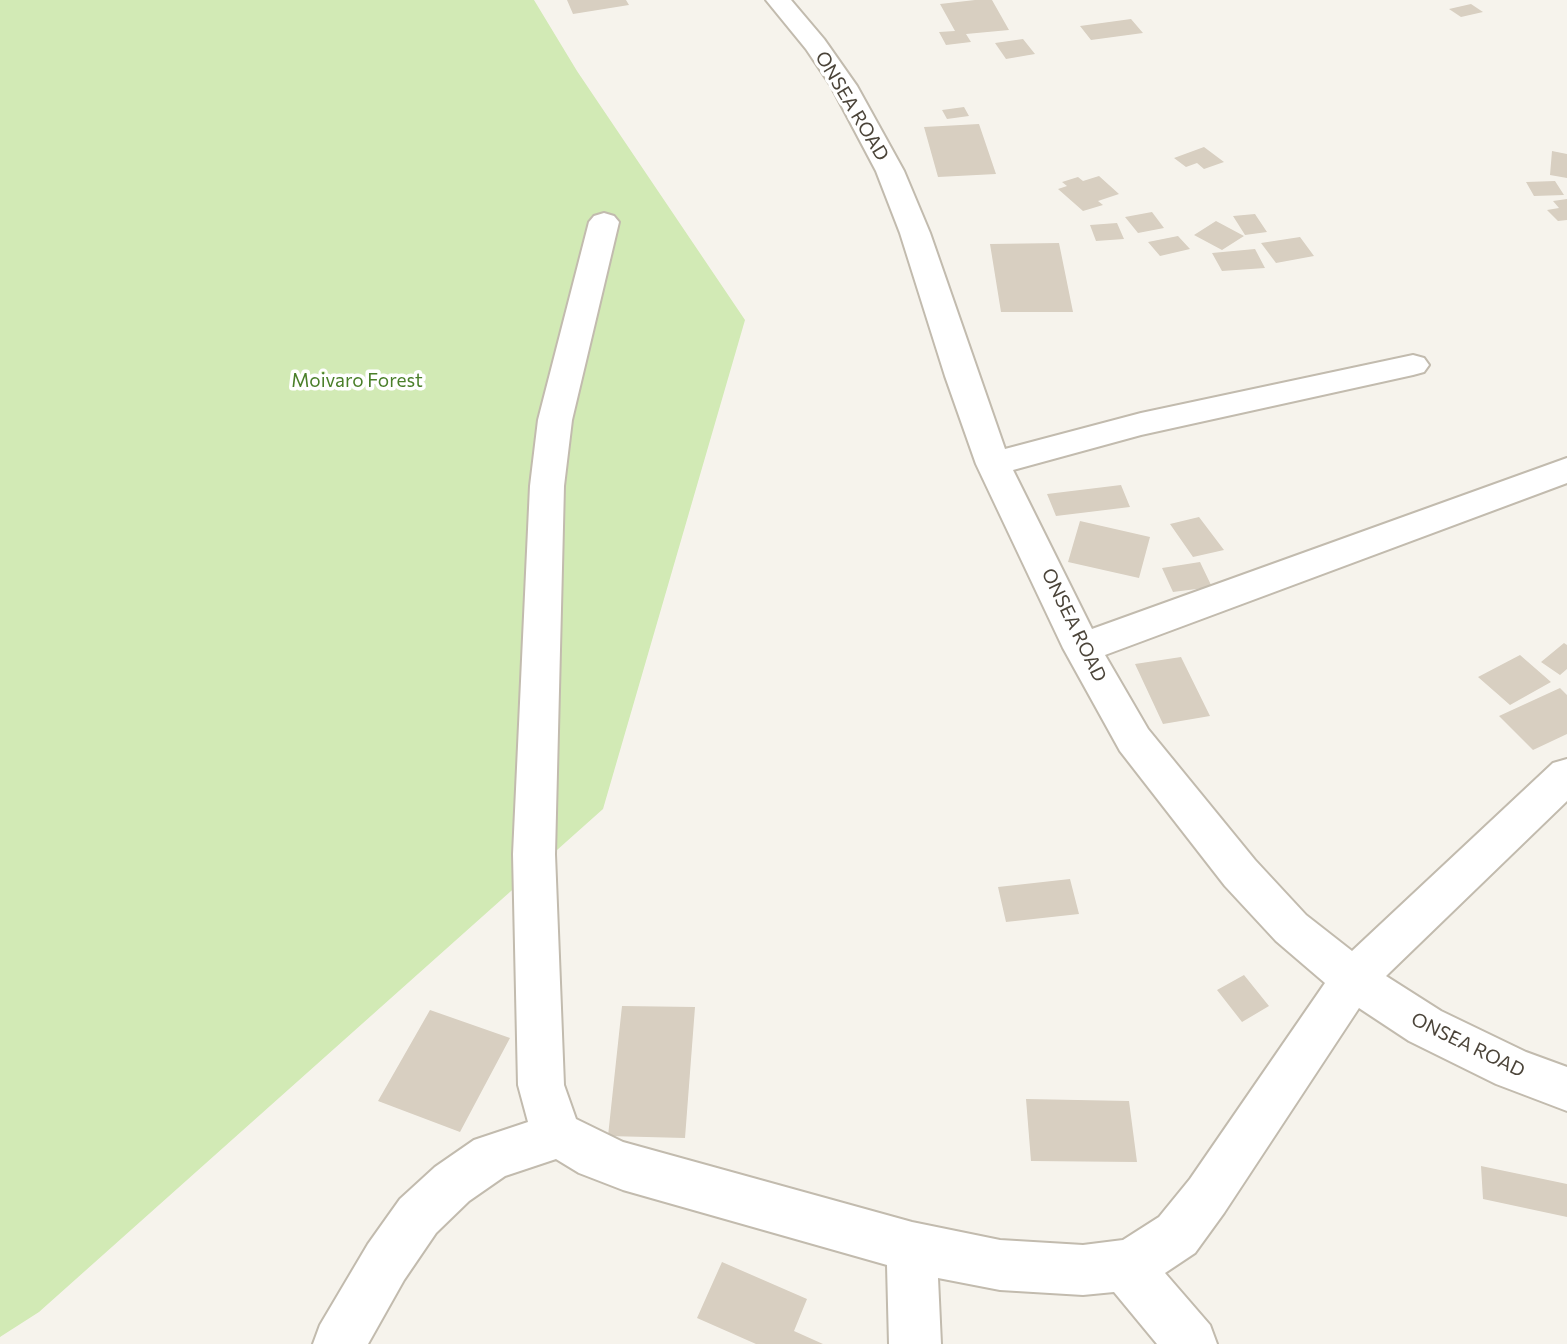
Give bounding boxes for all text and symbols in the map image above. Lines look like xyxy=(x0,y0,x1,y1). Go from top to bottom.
street label: ONSEA ROAD xyxy=(810,47,894,165)
park label: Moivaro Forest xyxy=(291,370,423,392)
street label: ONSEA ROAD xyxy=(1037,564,1111,686)
street label: ONSEA ROAD xyxy=(1407,1008,1529,1082)

